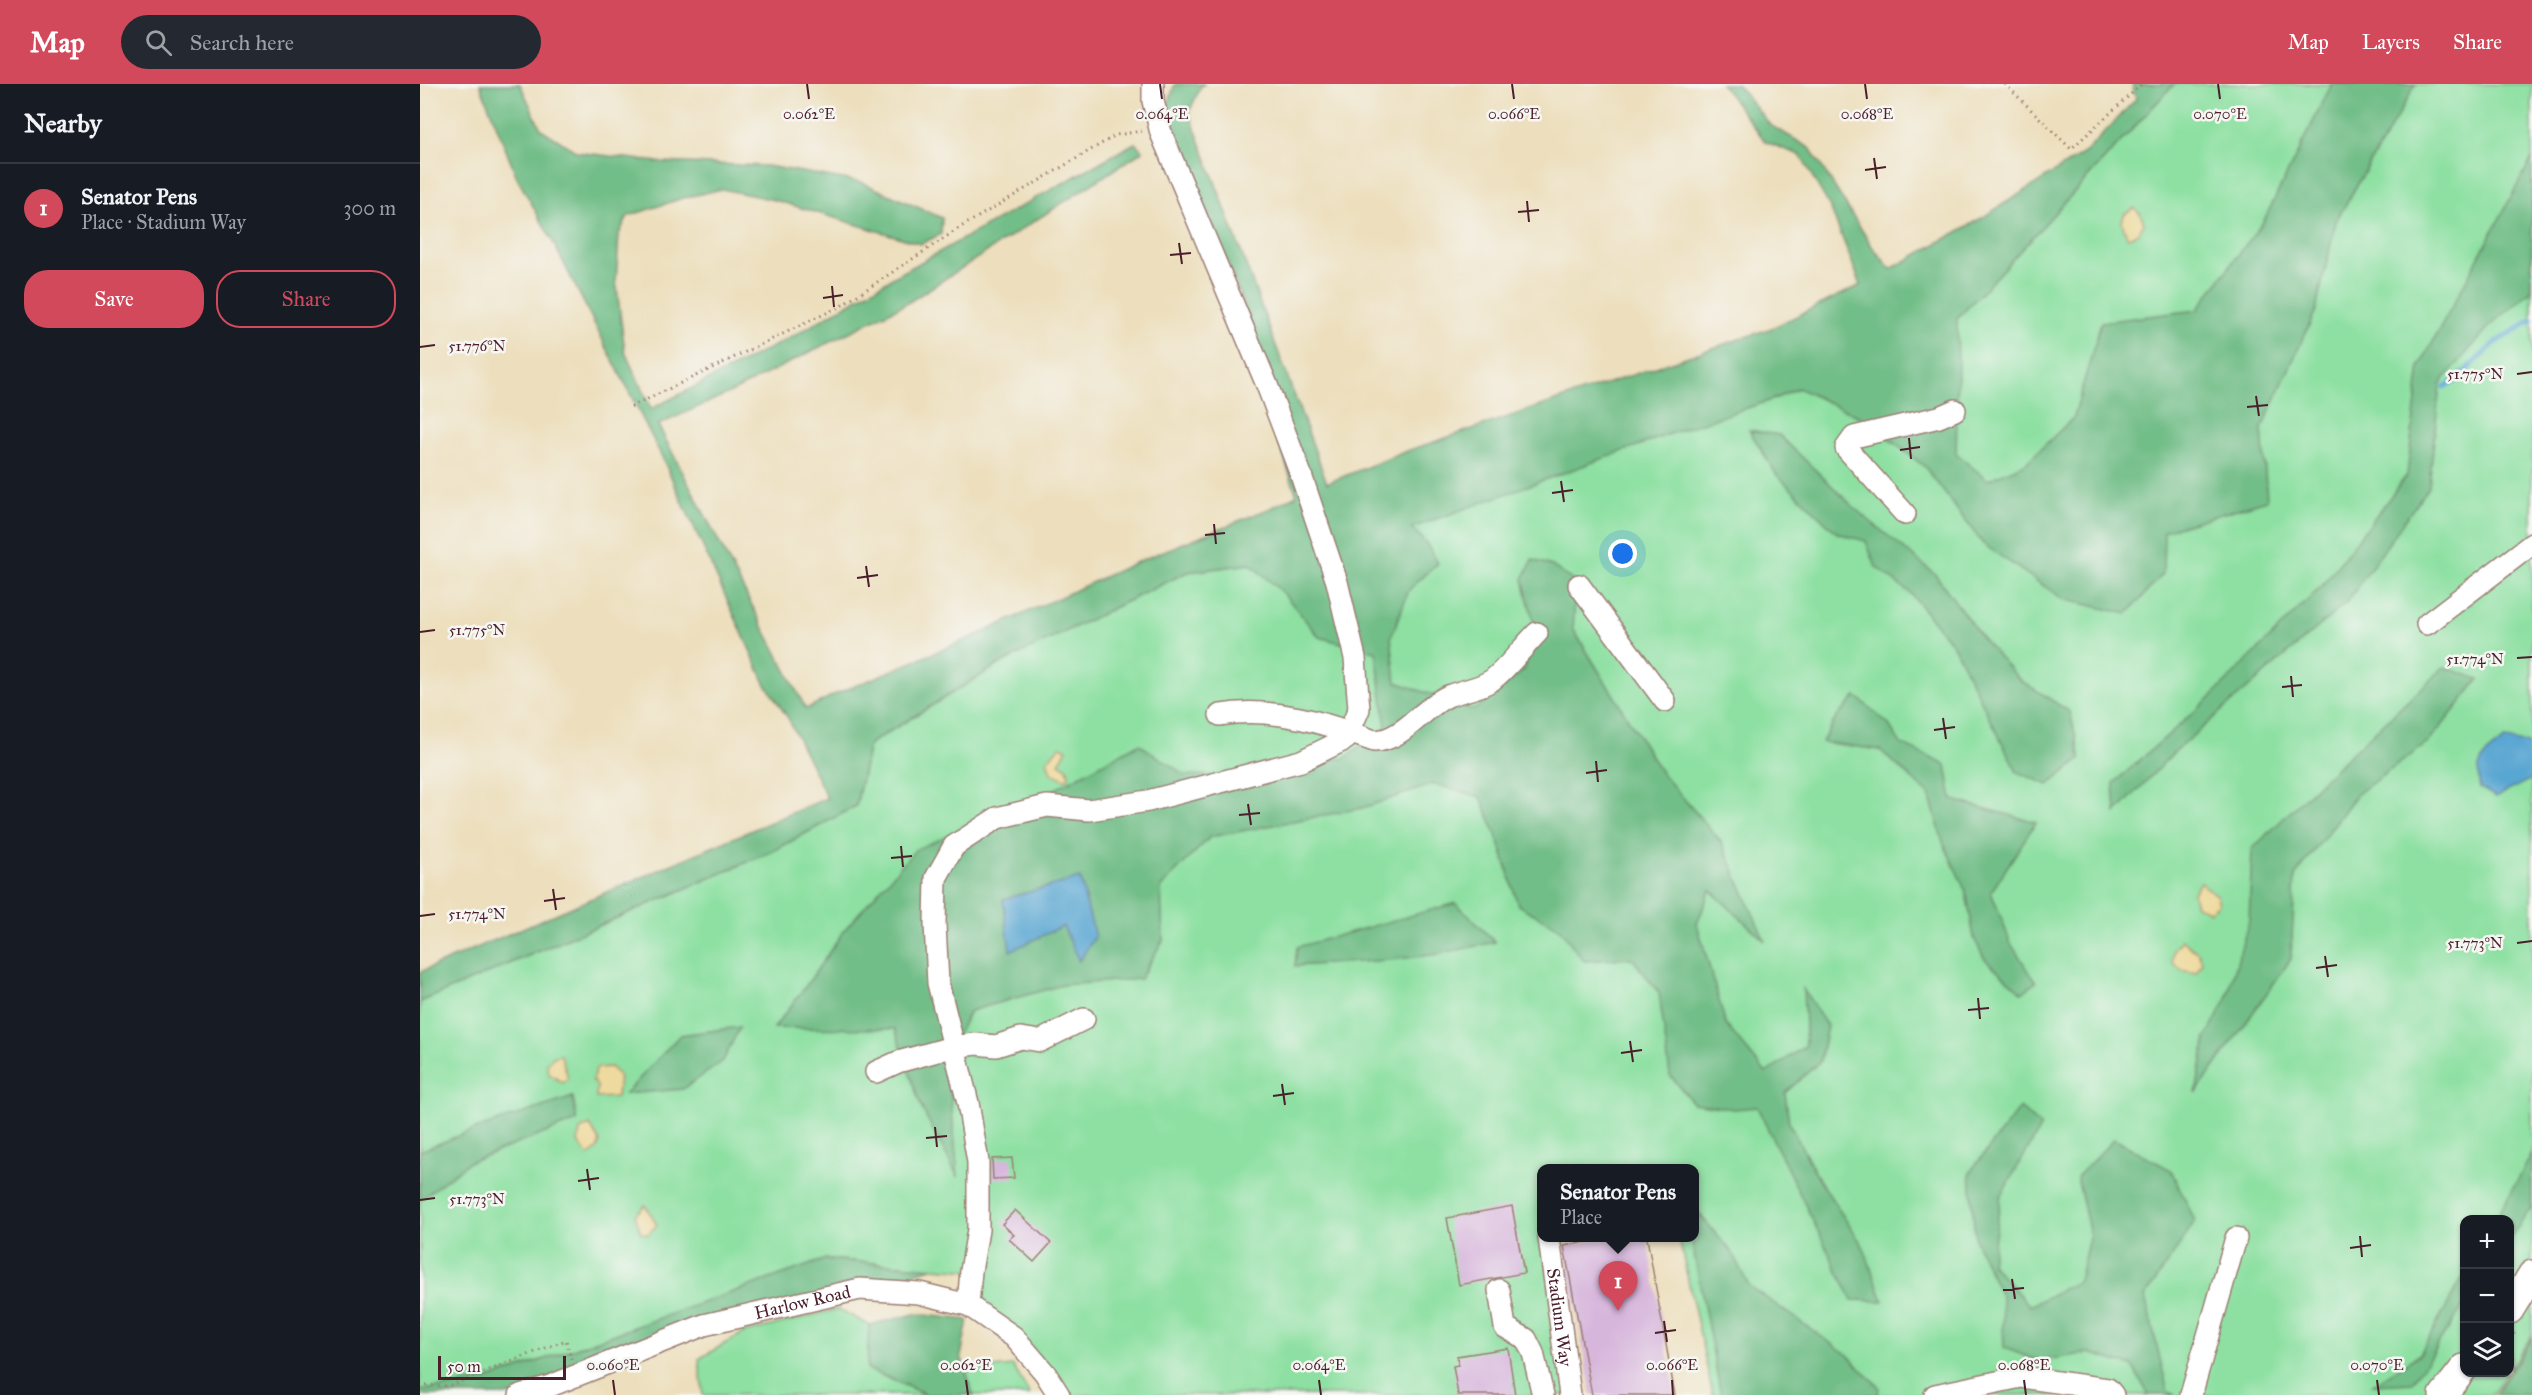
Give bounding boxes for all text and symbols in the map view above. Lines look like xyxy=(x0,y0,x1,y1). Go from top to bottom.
search box xyxy=(121,15,541,69)
text: Map xyxy=(30,25,85,60)
icon: search xyxy=(142,26,175,59)
text: Search here xyxy=(190,29,294,56)
text: Map xyxy=(2288,29,2329,55)
text: Layers xyxy=(2362,29,2420,55)
text: Share xyxy=(2453,29,2502,55)
text: 0.062°E xyxy=(783,105,835,123)
text: 0.064°E xyxy=(1136,105,1189,123)
text: 0.066°E xyxy=(1488,105,1540,123)
text: 0.068°E xyxy=(1841,105,1893,123)
text: 0.070°E xyxy=(2193,105,2247,123)
text: Nearby xyxy=(24,107,102,139)
text: Senator Pens xyxy=(81,183,197,210)
text: 1 xyxy=(40,196,47,220)
text: 300 m xyxy=(344,196,396,220)
text: Place · Stadium Way xyxy=(81,210,246,234)
button: Save xyxy=(24,270,204,328)
button: Share xyxy=(216,270,396,328)
text: 51.776°N xyxy=(449,337,506,355)
text: 51.775°N xyxy=(2447,365,2503,383)
your location xyxy=(1608,539,1637,568)
text: 51.775°N xyxy=(449,621,505,639)
text: 51.774°N xyxy=(2446,650,2504,668)
text: 51.774°N xyxy=(448,905,506,923)
text: 51.773°N xyxy=(2447,934,2503,952)
popup xyxy=(1537,1164,1699,1242)
text: Senator Pens xyxy=(1560,1178,1676,1205)
text: 51.773°N xyxy=(449,1190,505,1208)
text: Place xyxy=(1560,1205,1602,1229)
map controls xyxy=(2460,1215,2514,1377)
button: + xyxy=(2460,1215,2514,1269)
pin: 1 xyxy=(1598,1262,1638,1311)
street label: Stadium Way xyxy=(1542,1267,1577,1368)
button: − xyxy=(2460,1269,2514,1323)
street label: Harlow Road xyxy=(752,1281,853,1324)
button: layers xyxy=(2460,1323,2514,1377)
scale bar xyxy=(438,1353,566,1380)
text: 0.060°E xyxy=(586,1356,640,1374)
text: 0.062°E xyxy=(940,1356,992,1374)
text: 0.064°E xyxy=(1293,1356,1346,1374)
text: 0.066°E xyxy=(1646,1356,1698,1374)
text: 0.068°E xyxy=(1998,1356,2050,1374)
text: 0.070°E xyxy=(2350,1356,2404,1374)
text: 50 m xyxy=(447,1357,481,1376)

